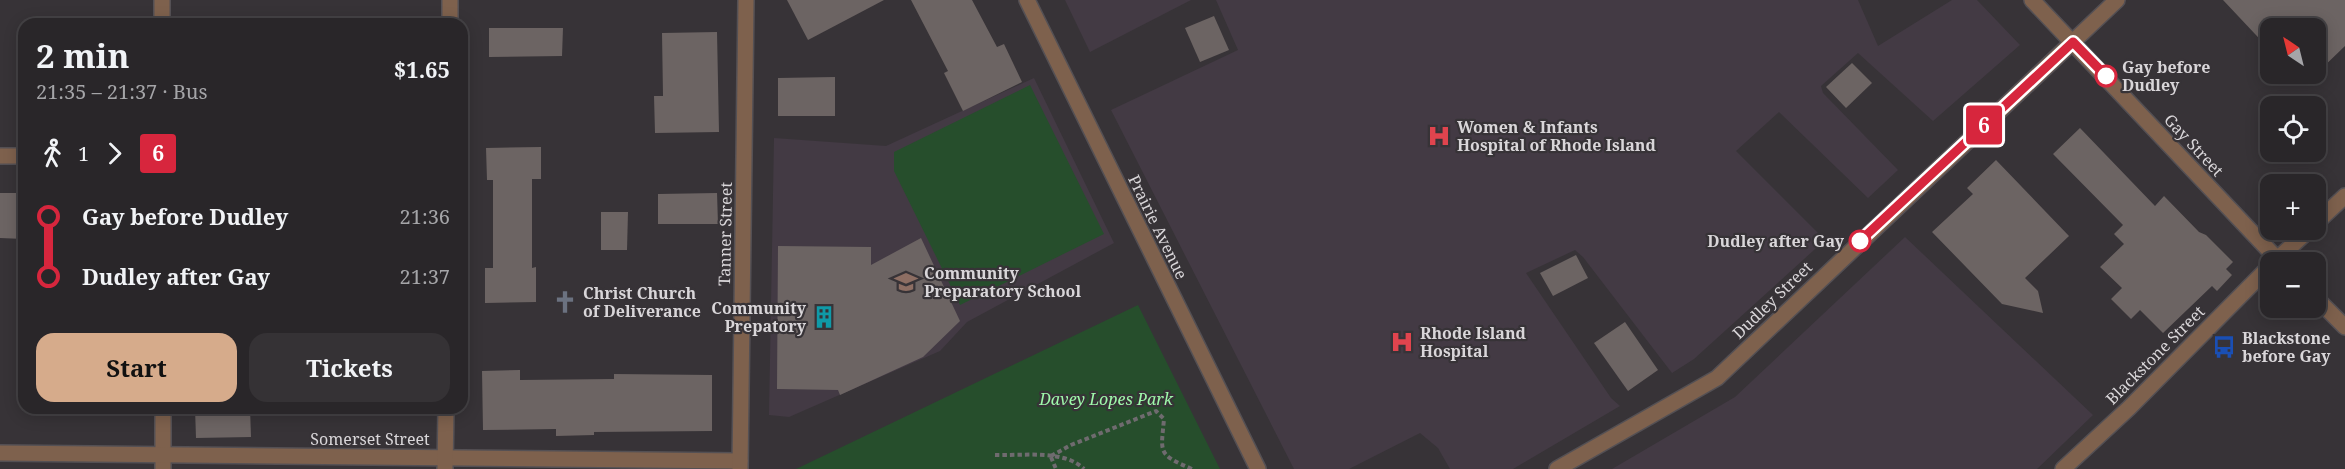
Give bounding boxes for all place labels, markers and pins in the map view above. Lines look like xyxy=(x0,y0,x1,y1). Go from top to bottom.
place label: Gay before Dudley xyxy=(2122,56,2210,96)
marker: Gay before Dudley xyxy=(2095,65,2117,87)
place label: Women & Infants Hospital of Rhode Island xyxy=(1457,116,1657,156)
hospital icon: Women & Infants Hospital of Rhode Island xyxy=(1426,123,1452,149)
place label: Dudley after Gay xyxy=(1707,230,1845,252)
marker: Dudley after Gay xyxy=(1849,230,1871,252)
place label: Community Preparatory School xyxy=(924,262,1081,302)
school or university icon: Community Preparatory School xyxy=(893,269,919,295)
place label: Christ Church of Deliverance xyxy=(583,282,701,322)
church icon: Christ Church of Deliverance xyxy=(552,289,578,315)
place label: Community Prepatory xyxy=(711,297,807,337)
building icon: Community Prepatory xyxy=(811,304,837,330)
place label: Rhode Island Hospital xyxy=(1420,322,1527,362)
place label: Blackstone before Gay xyxy=(2242,327,2331,367)
hospital icon: Rhode Island Hospital xyxy=(1389,329,1415,355)
bus stop icon: Blackstone before Gay xyxy=(2211,334,2237,360)

